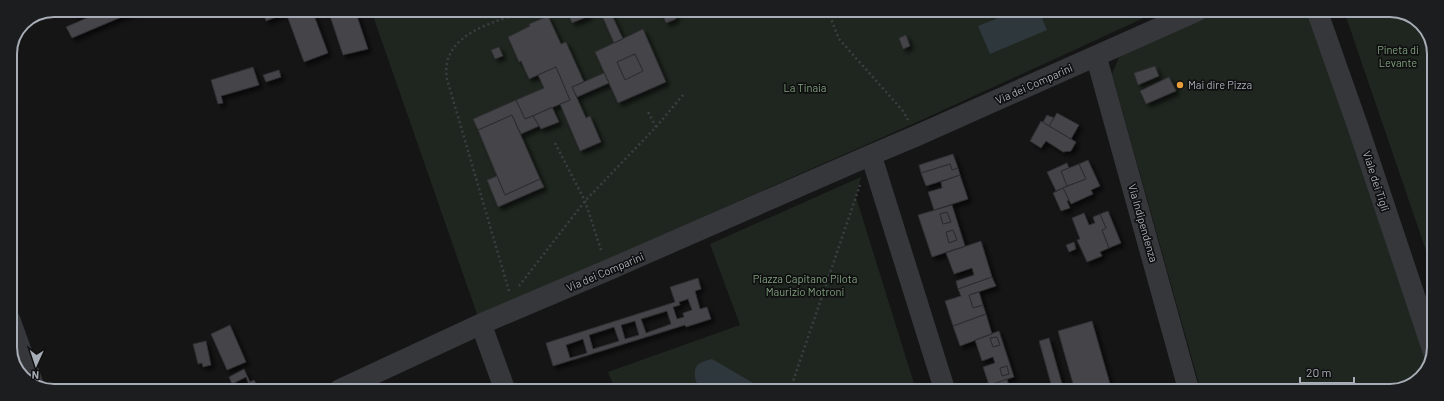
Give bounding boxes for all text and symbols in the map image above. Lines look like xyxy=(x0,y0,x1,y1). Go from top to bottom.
park label: Pineta di Levante xyxy=(1377,43,1419,69)
street label: Via dei Comparini xyxy=(993,61,1075,106)
place label: Mai dire Pizza xyxy=(1188,78,1252,91)
marker: Mai dire Pizza xyxy=(1175,80,1185,90)
park label: La Tinaia xyxy=(784,81,826,94)
street label: Viale dei Tigli xyxy=(1361,149,1392,213)
street label: Via Indipendenza xyxy=(1126,182,1161,263)
street label: Via dei Comparini xyxy=(564,249,646,294)
park label: Piazza Capitano Pilota Maurizio Motroni xyxy=(753,272,857,298)
north arrow xyxy=(16,345,56,385)
scale bar xyxy=(1300,359,1354,385)
text: 20 m xyxy=(1306,365,1332,379)
text: N xyxy=(31,369,39,382)

